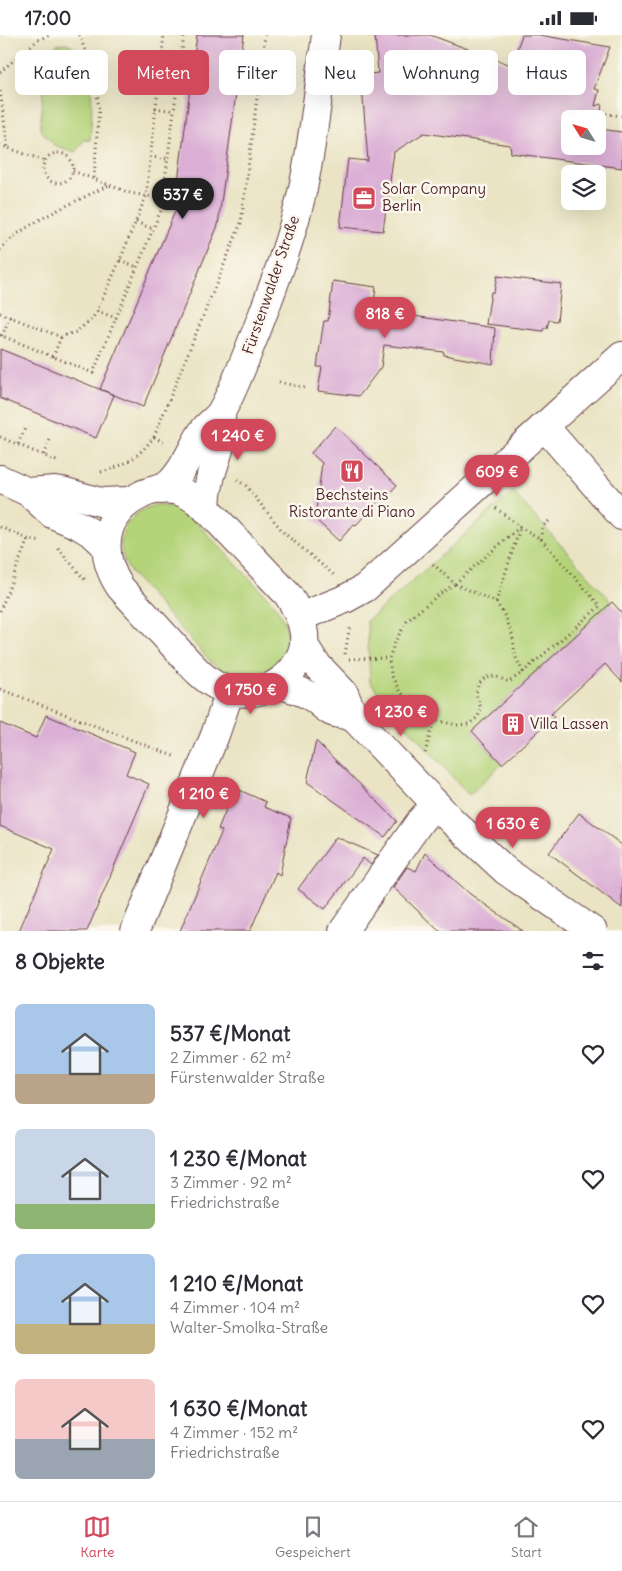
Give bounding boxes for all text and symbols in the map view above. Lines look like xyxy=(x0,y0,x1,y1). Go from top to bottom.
text: 17:00 xyxy=(25,6,71,30)
chip: Kaufen xyxy=(15,50,108,95)
chip: Mieten xyxy=(118,50,209,95)
chip: Filter xyxy=(219,50,296,95)
chip: Neu xyxy=(306,50,374,95)
chip: Wohnung xyxy=(384,50,498,95)
chip: Haus xyxy=(508,50,586,95)
north arrow xyxy=(561,110,606,155)
map controls xyxy=(561,110,606,210)
button: layers xyxy=(561,165,606,210)
pin: 537 € xyxy=(148,177,218,220)
place label: Solar Company Berlin xyxy=(382,179,486,215)
text: 537 € xyxy=(163,184,203,204)
office icon: Solar Company Berlin xyxy=(351,185,377,211)
street label: Fürstenwalder Straße xyxy=(238,213,303,357)
pin: 818 € xyxy=(350,297,420,339)
text: 818 € xyxy=(366,303,404,323)
pin: 1 240 € xyxy=(192,419,284,461)
text: 1 240 € xyxy=(212,425,264,445)
pin: 609 € xyxy=(462,455,532,497)
restaurant icon: Bechsteins Ristorante di Piano xyxy=(339,458,365,484)
text: 609 € xyxy=(475,461,519,481)
place label: Bechsteins Ristorante di Piano xyxy=(289,485,415,521)
pin: 1 750 € xyxy=(205,673,297,715)
text: 1 750 € xyxy=(225,679,277,699)
pin: 1 230 € xyxy=(355,695,447,737)
text: 1 230 € xyxy=(375,701,427,721)
building icon: Villa Lassen xyxy=(500,711,526,737)
place label: Villa Lassen xyxy=(530,714,609,733)
pin: 1 210 € xyxy=(158,777,250,819)
text: 1 210 € xyxy=(179,783,229,803)
pin: 1 630 € xyxy=(467,807,559,849)
text: 1 630 € xyxy=(486,813,540,833)
icon: filters xyxy=(579,947,607,975)
text: 8 Objekte xyxy=(15,948,105,975)
text: 537 €/Monat xyxy=(170,1020,290,1047)
icon: home xyxy=(55,1024,115,1084)
icon: heart xyxy=(579,1040,607,1068)
text: 2 Zimmer · 62 m² xyxy=(170,1047,291,1067)
text: Fürstenwalder Straße xyxy=(170,1067,325,1087)
text: 1 230 €/Monat xyxy=(170,1145,307,1172)
icon: home xyxy=(55,1149,115,1209)
icon: heart xyxy=(579,1165,607,1193)
text: 3 Zimmer · 92 m² xyxy=(170,1172,292,1192)
text: Friedrichstraße xyxy=(170,1192,280,1212)
text: 1 210 €/Monat xyxy=(170,1270,303,1297)
icon: home xyxy=(55,1274,115,1334)
icon: heart xyxy=(579,1290,607,1318)
text: 4 Zimmer · 104 m² xyxy=(170,1297,300,1317)
text: Walter-Smolka-Straße xyxy=(170,1317,328,1337)
text: 1 630 €/Monat xyxy=(170,1395,307,1422)
icon: home xyxy=(55,1399,115,1459)
icon: heart xyxy=(579,1415,607,1443)
text: 4 Zimmer · 152 m² xyxy=(170,1422,298,1442)
text: Friedrichstraße xyxy=(170,1442,280,1462)
tab: Karte xyxy=(80,1513,115,1561)
tab: Gespeichert xyxy=(275,1513,351,1561)
tab: Start xyxy=(511,1513,542,1561)

